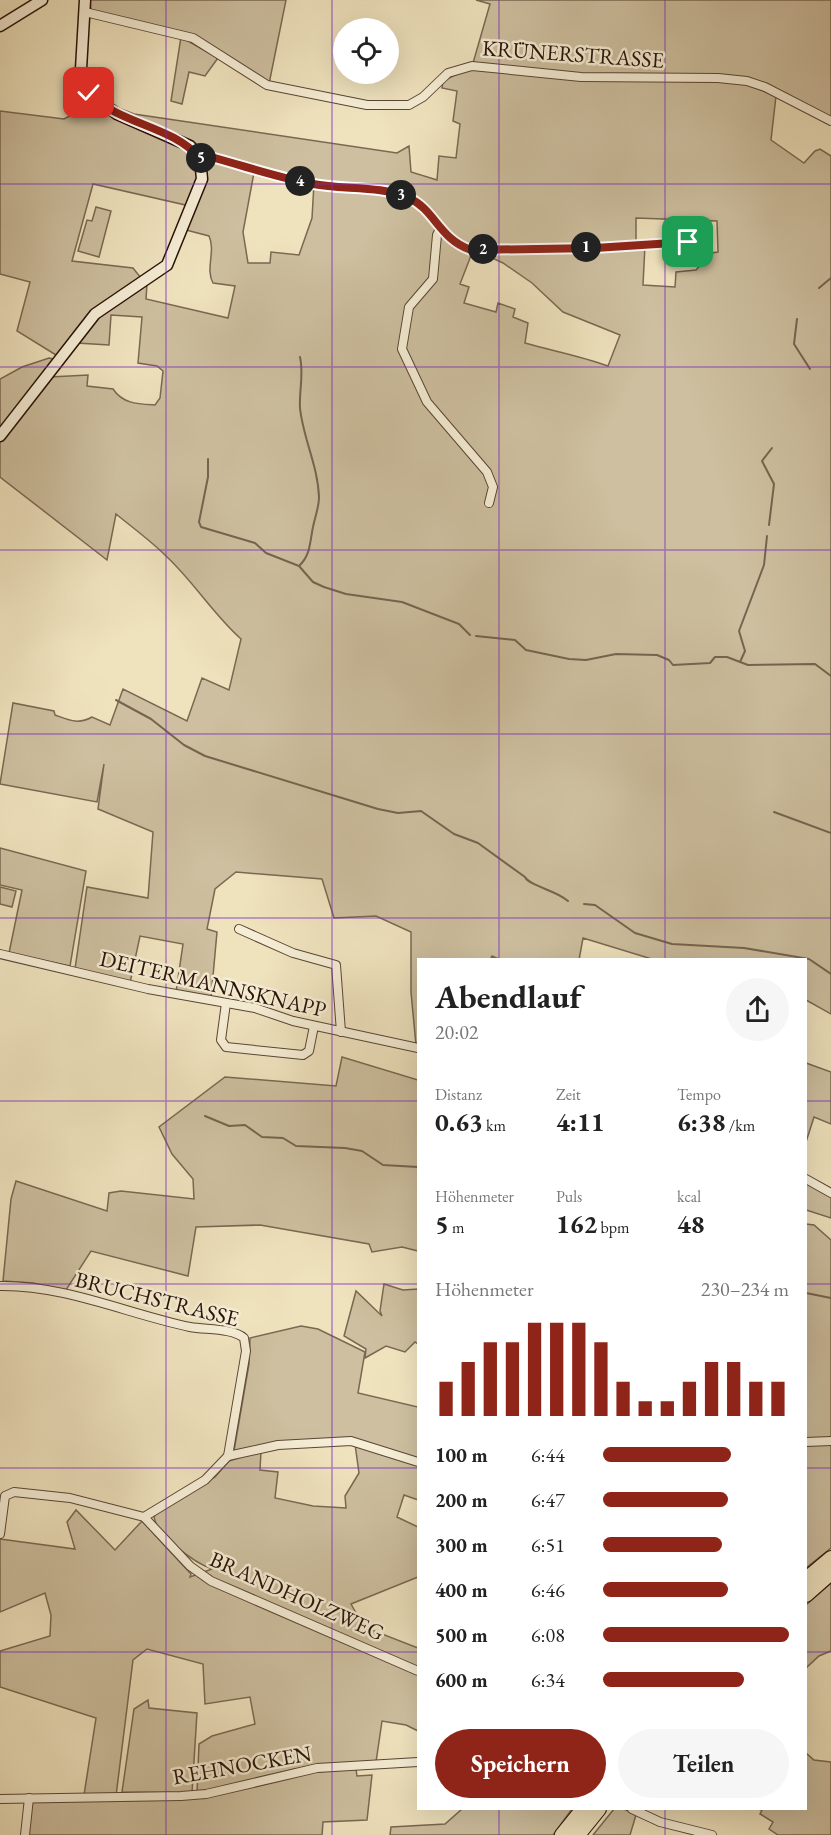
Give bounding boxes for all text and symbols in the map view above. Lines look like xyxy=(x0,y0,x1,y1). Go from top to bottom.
map controls xyxy=(333,18,399,84)
button: locate xyxy=(333,18,399,84)
street label: KRÜNERSTRASSE xyxy=(481,33,665,75)
pin xyxy=(63,67,114,118)
icon: check xyxy=(72,76,105,109)
pin: 5 xyxy=(186,143,216,173)
text: 5 xyxy=(197,147,205,168)
pin: 4 xyxy=(285,166,315,196)
text: 4 xyxy=(296,170,304,191)
pin: 3 xyxy=(386,180,416,210)
text: 3 xyxy=(397,184,405,205)
pin xyxy=(662,216,713,267)
icon: arrive xyxy=(671,225,704,258)
pin: 1 xyxy=(571,232,601,262)
pin: 2 xyxy=(468,234,498,264)
text: 1 xyxy=(582,236,590,257)
text: 2 xyxy=(479,238,487,259)
street label: DEITERMANNSKNAPP xyxy=(97,944,329,1024)
text: Abendlauf xyxy=(435,975,581,1018)
button: share xyxy=(726,978,789,1041)
text: 20:02 xyxy=(435,1019,478,1045)
text: Distanz xyxy=(435,1084,482,1105)
text: Zeit xyxy=(556,1084,581,1105)
text: Tempo xyxy=(677,1084,721,1105)
text: 0.63 xyxy=(435,1105,483,1139)
text: 4:11 xyxy=(556,1105,605,1139)
text: 6:38 xyxy=(677,1105,726,1139)
text: km xyxy=(483,1115,506,1136)
text: /km xyxy=(726,1115,755,1136)
text: Höhenmeter xyxy=(435,1186,514,1207)
text: Puls xyxy=(556,1186,582,1207)
text: kcal xyxy=(677,1186,701,1207)
text: 5 xyxy=(435,1207,449,1241)
text: 162 xyxy=(556,1207,597,1241)
text: 48 xyxy=(677,1207,705,1241)
text: m xyxy=(449,1217,464,1238)
text: bpm xyxy=(597,1217,629,1238)
street label: BRUCHSTRASSE xyxy=(72,1265,242,1333)
text: Höhenmeter xyxy=(435,1276,534,1302)
text: 230–234 m xyxy=(701,1276,789,1302)
text: 100 m xyxy=(435,1442,488,1468)
text: 6:44 xyxy=(531,1442,565,1468)
text: 200 m xyxy=(435,1487,488,1513)
text: 6:47 xyxy=(531,1487,565,1513)
text: 300 m xyxy=(435,1532,488,1558)
text: 6:51 xyxy=(531,1532,565,1558)
street label: BRANDHOLZWEG xyxy=(205,1545,389,1647)
text: 400 m xyxy=(435,1577,488,1603)
text: 6:46 xyxy=(531,1577,565,1603)
text: 500 m xyxy=(435,1622,488,1648)
text: 6:08 xyxy=(531,1622,565,1648)
text: 600 m xyxy=(435,1667,488,1693)
text: 6:34 xyxy=(531,1667,565,1693)
button: Speichern xyxy=(435,1729,606,1798)
button: Teilen xyxy=(618,1729,789,1798)
street label: REHNOCKEN xyxy=(170,1738,314,1791)

